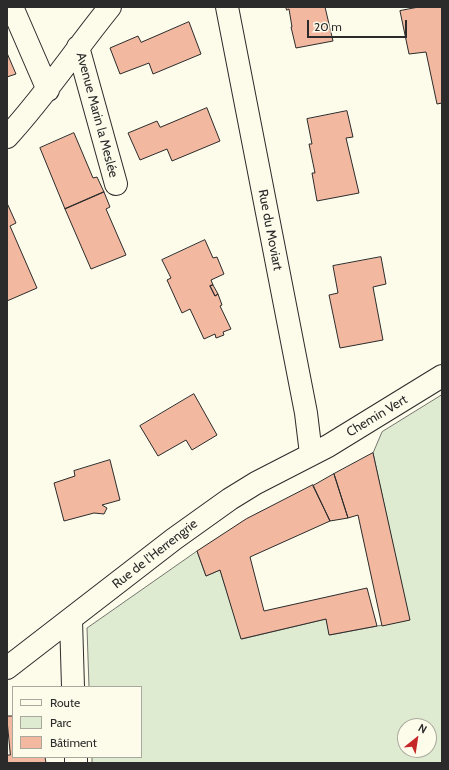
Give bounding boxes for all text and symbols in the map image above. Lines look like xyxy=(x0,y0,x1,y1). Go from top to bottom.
scale bar xyxy=(309,12,409,38)
text: 20 m xyxy=(314,19,342,34)
street label: Avenue Marin la Meslée xyxy=(73,51,121,179)
street label: Rue du Moviart xyxy=(254,188,286,272)
street label: Chemin Vert xyxy=(344,392,410,440)
street label: Rue de l'Herrengrie xyxy=(109,516,201,592)
legend xyxy=(12,686,142,758)
text: Route xyxy=(50,695,80,710)
text: Parc xyxy=(50,715,72,730)
north arrow xyxy=(397,718,437,758)
text: N xyxy=(416,720,429,736)
text: Bâtiment xyxy=(50,735,97,750)

